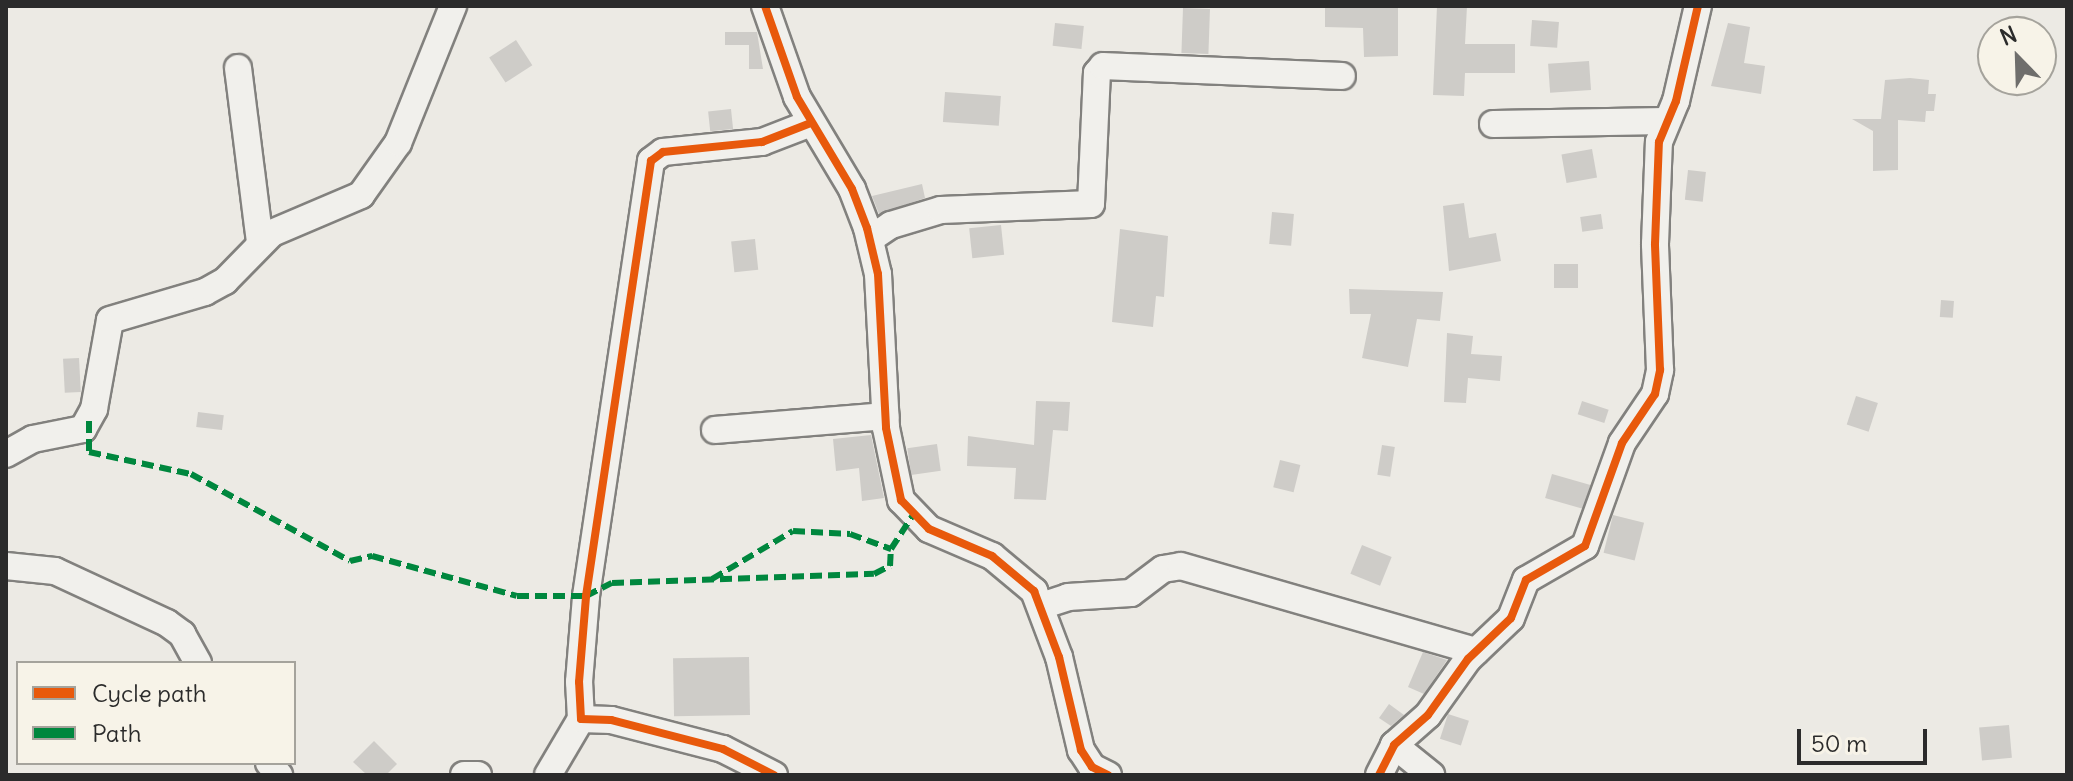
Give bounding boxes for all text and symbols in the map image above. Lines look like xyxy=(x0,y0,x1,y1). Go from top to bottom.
north arrow xyxy=(1977,16,2057,96)
text: N xyxy=(1996,20,2021,52)
legend xyxy=(16,661,296,765)
text: Cycle path xyxy=(92,678,207,708)
scale bar xyxy=(1801,713,1931,763)
text: Path xyxy=(92,718,142,748)
text: 50 m xyxy=(1811,728,1867,758)

